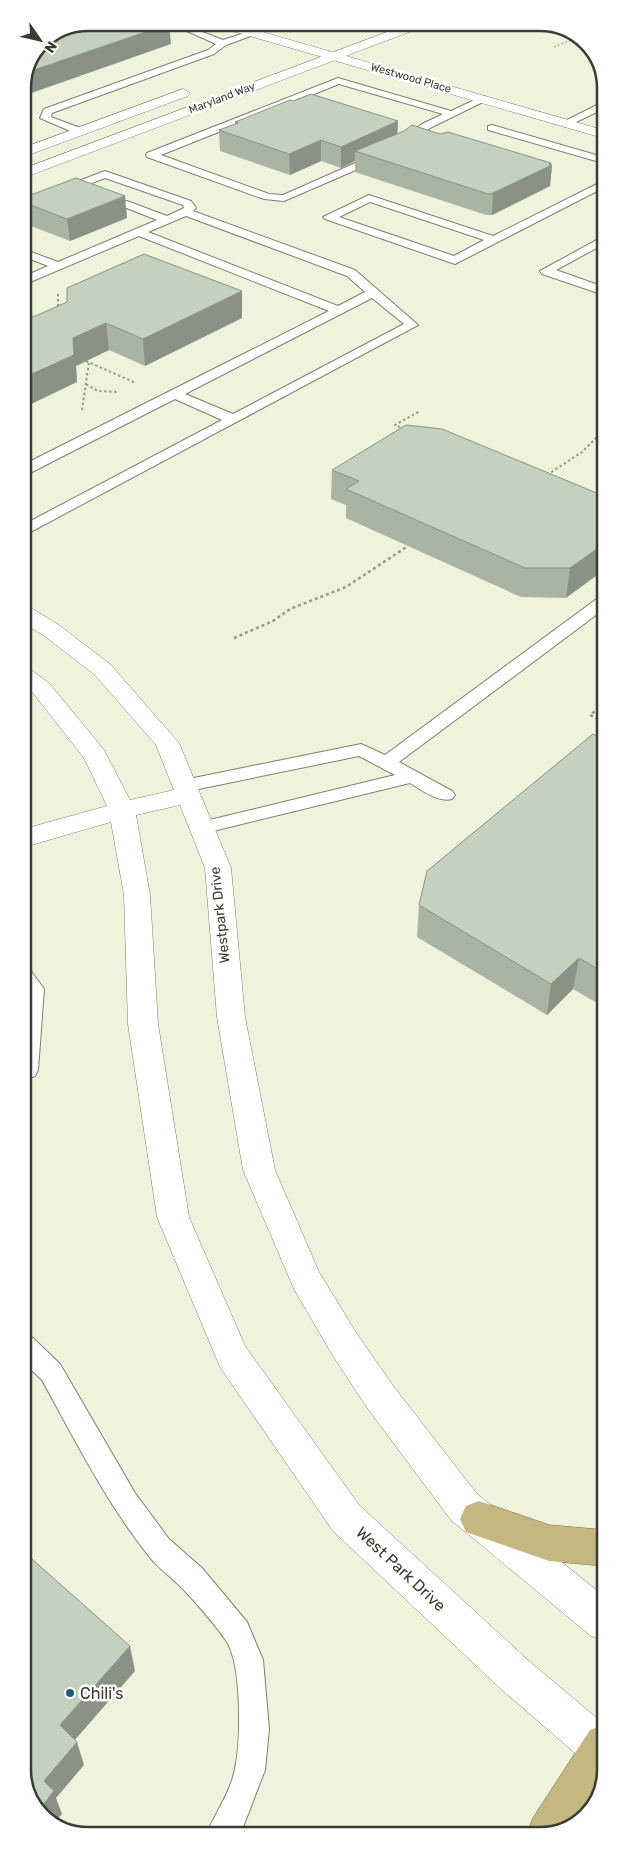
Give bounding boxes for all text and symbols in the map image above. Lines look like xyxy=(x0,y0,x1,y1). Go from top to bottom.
north arrow xyxy=(15,15,65,65)
text: N xyxy=(40,38,60,56)
street label: Westwood Place xyxy=(369,60,453,96)
street label: Maryland Way xyxy=(187,79,257,117)
street label: Westpark Drive xyxy=(206,866,234,964)
street label: West Park Drive xyxy=(352,1523,450,1615)
place label: Chili's xyxy=(80,1684,123,1703)
marker: Chili's xyxy=(64,1687,76,1699)

